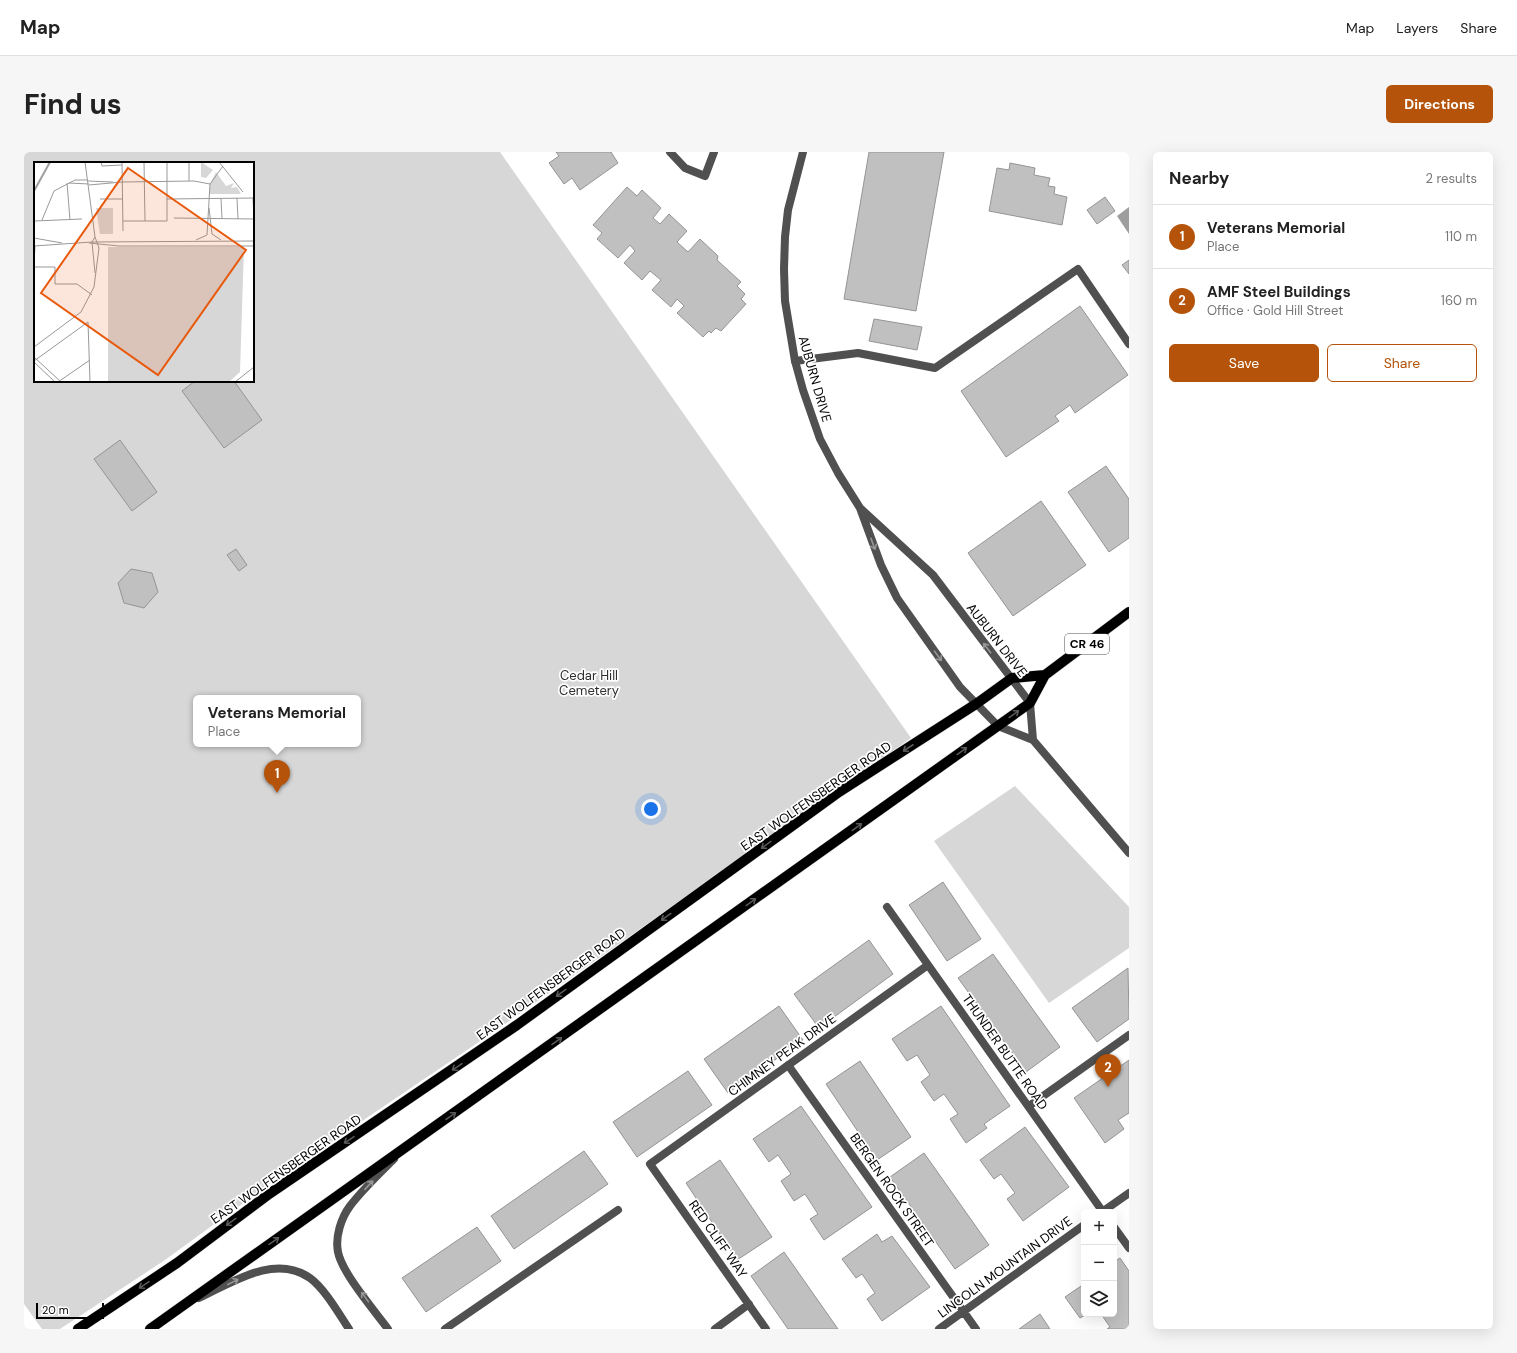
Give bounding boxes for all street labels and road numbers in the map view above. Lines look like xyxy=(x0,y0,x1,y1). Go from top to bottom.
street label: AUBURN DRIVE xyxy=(795,334,835,424)
street label: AUBURN DRIVE xyxy=(963,600,1031,680)
road number: CR 46 xyxy=(1065,634,1109,654)
street label: EAST WOLFENSBERGER ROAD xyxy=(737,737,895,855)
street label: EAST WOLFENSBERGER ROAD xyxy=(473,924,629,1044)
street label: THUNDER BUTTE ROAD xyxy=(959,991,1051,1113)
street label: CHIMNEY PEAK DRIVE xyxy=(724,1010,840,1100)
street label: EAST WOLFENSBERGER ROAD xyxy=(207,1110,365,1228)
street label: BERGEN ROCK STREET xyxy=(846,1130,938,1250)
street label: RED CLIFF WAY xyxy=(685,1197,751,1282)
street label: LINCOLN MOUNTAIN DRIVE xyxy=(934,1212,1076,1322)

